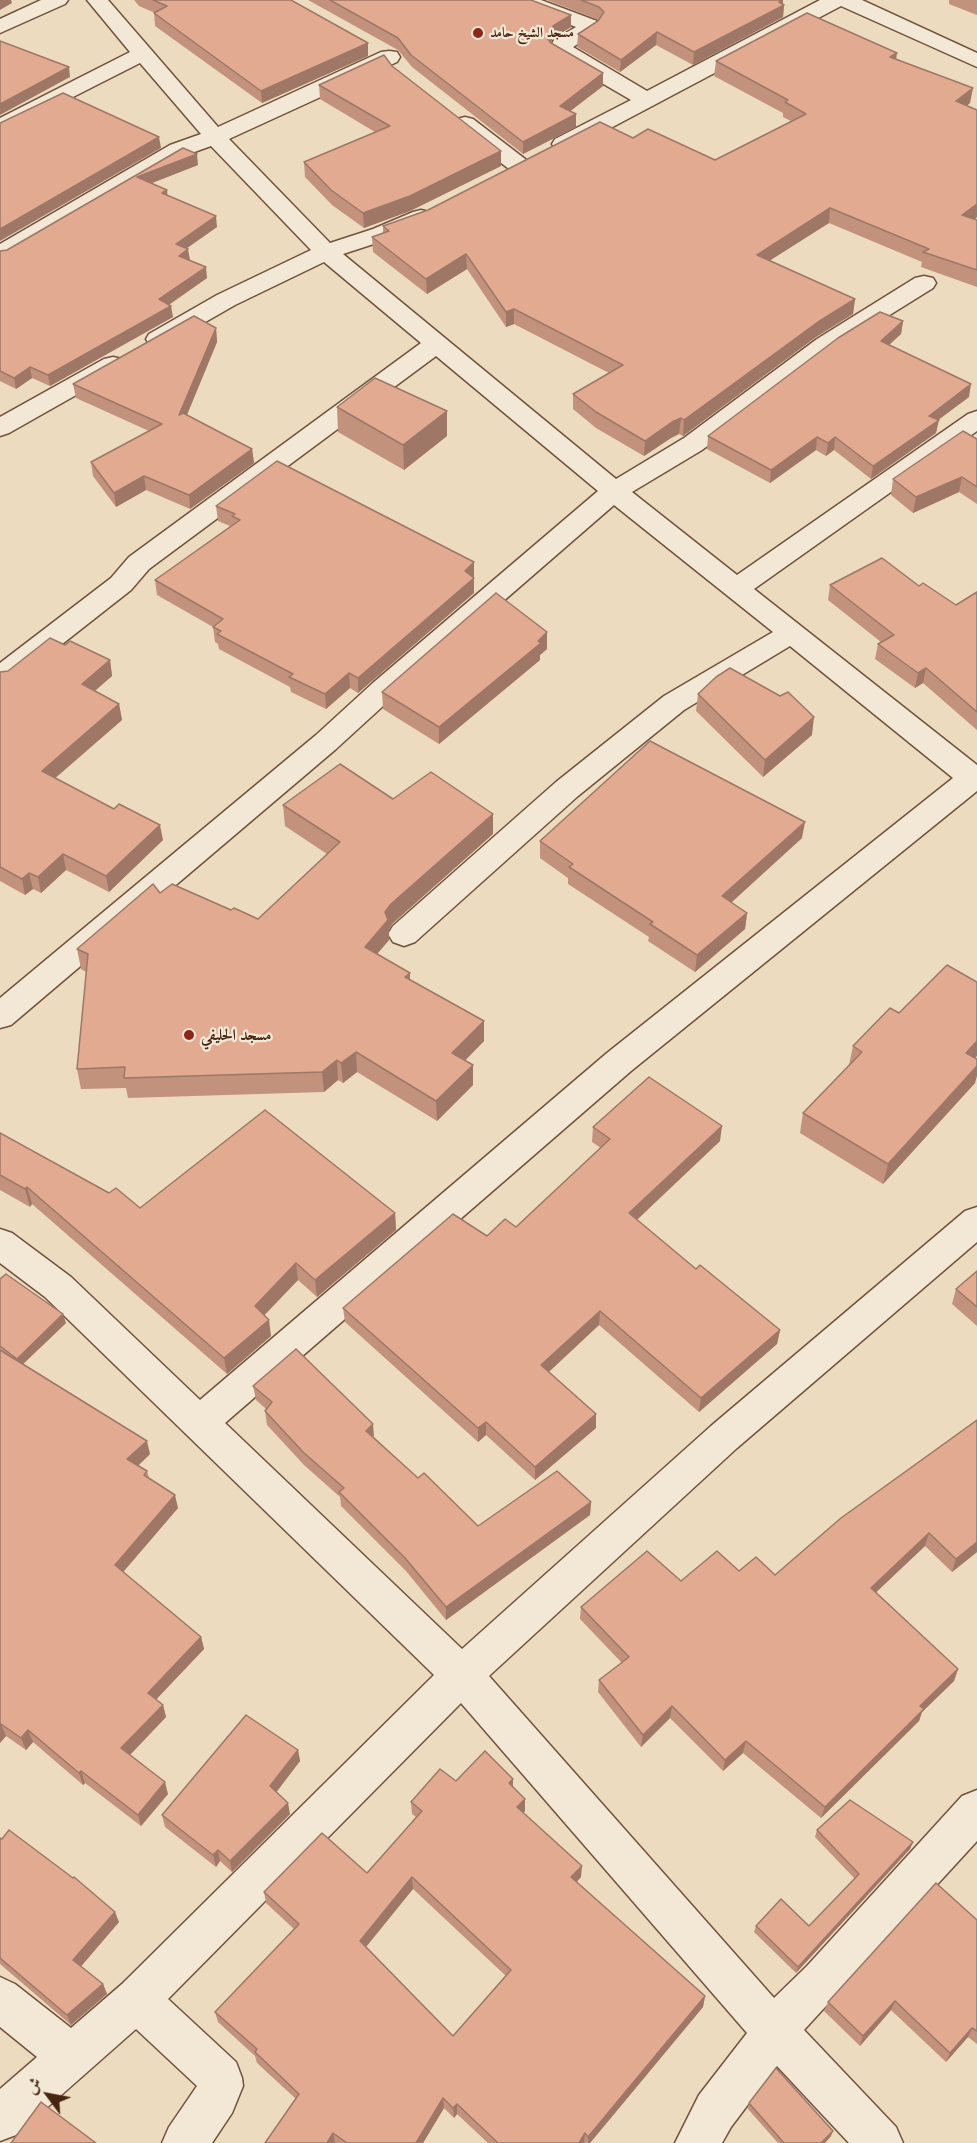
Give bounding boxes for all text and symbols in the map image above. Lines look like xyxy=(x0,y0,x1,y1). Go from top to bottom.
place label: مسجد الشيخ حامد xyxy=(490,25,574,41)
marker: مسجد الشيخ حامد xyxy=(471,26,485,40)
place label: مسجد الحليفي xyxy=(201,1025,271,1045)
marker: مسجد الحليفي xyxy=(182,1028,196,1042)
north arrow xyxy=(18,2065,78,2125)
text: ش xyxy=(20,2073,45,2097)

